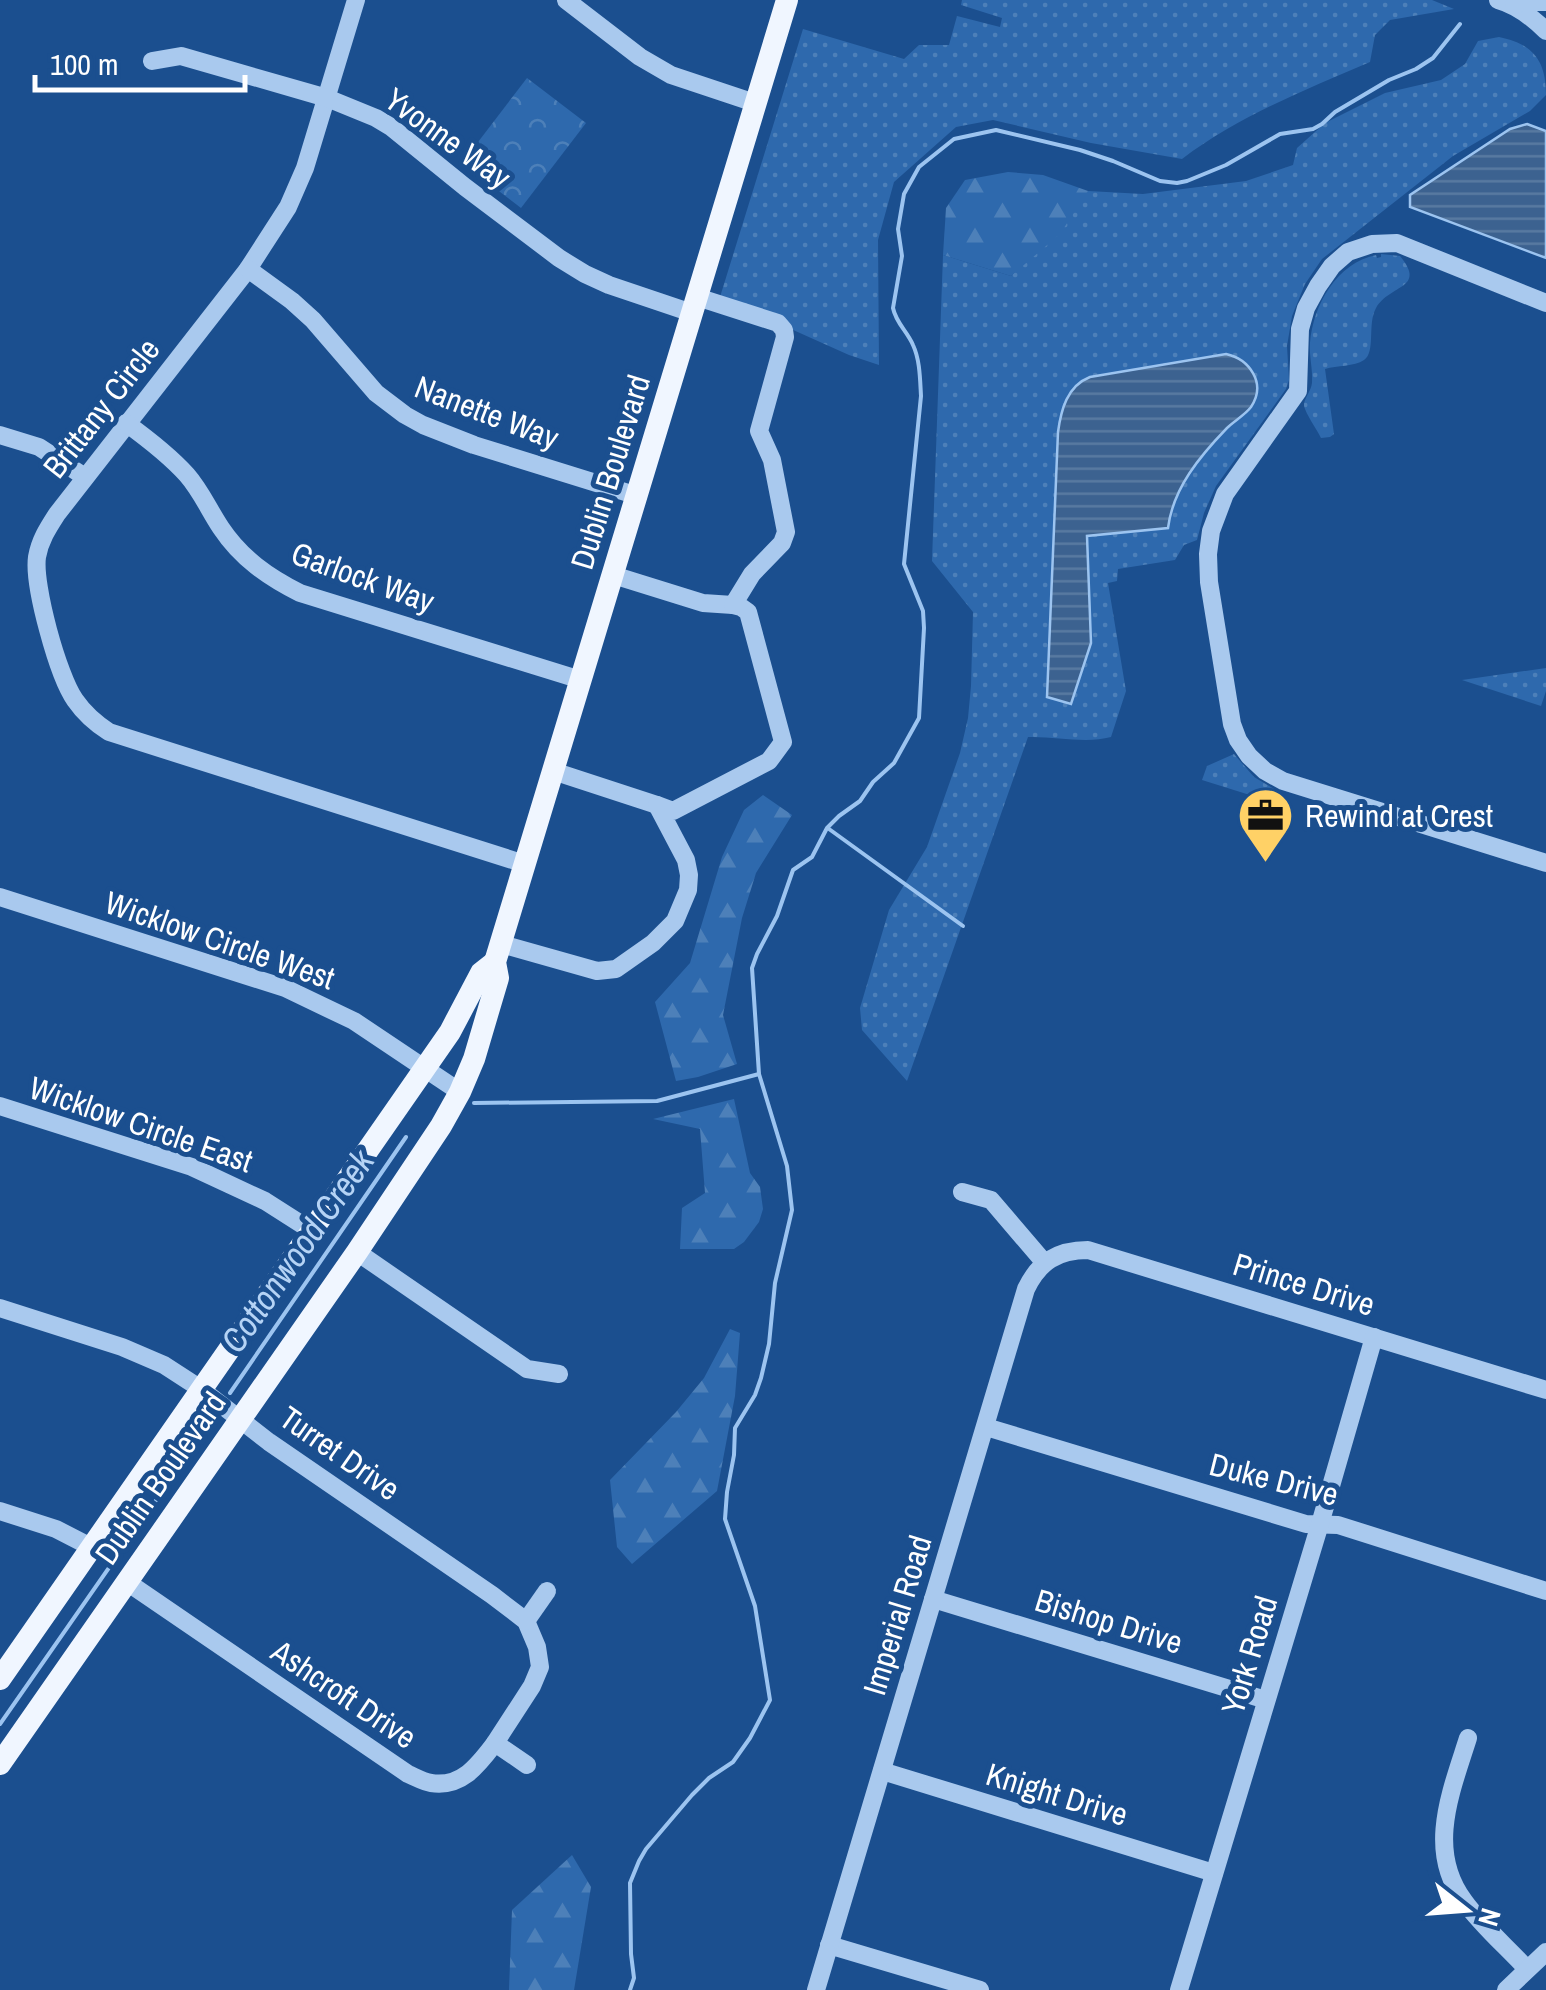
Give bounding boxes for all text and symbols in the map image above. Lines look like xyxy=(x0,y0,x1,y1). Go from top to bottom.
scale bar xyxy=(35,30,245,92)
text: 100 m xyxy=(50,44,118,84)
street label: Yvonne Way xyxy=(376,78,520,198)
street label: Brittany Circle xyxy=(33,329,169,487)
street label: Nanette Way xyxy=(409,365,565,459)
street label: Dublin Boulevard xyxy=(560,369,660,575)
street label: Garlock Way xyxy=(286,531,440,623)
office icon: Rewind at Crest xyxy=(1236,785,1296,864)
place label: Rewind at Crest xyxy=(1305,794,1493,837)
street label: Wicklow Circle West xyxy=(99,881,341,999)
street label: Wicklow Circle East xyxy=(24,1066,258,1182)
water label: Cottonwood Creek xyxy=(210,1139,385,1362)
street label: Prince Drive xyxy=(1228,1242,1380,1326)
street label: Dublin Boulevard xyxy=(85,1383,235,1573)
street label: Turret Drive xyxy=(271,1396,409,1510)
street label: Duke Drive xyxy=(1205,1442,1343,1516)
street label: Imperial Road xyxy=(852,1530,942,1700)
street label: Bishop Drive xyxy=(1030,1578,1188,1664)
street label: York Road xyxy=(1211,1590,1287,1720)
street label: Ashcroft Drive xyxy=(262,1629,425,1758)
street label: Knight Drive xyxy=(981,1752,1133,1836)
north arrow xyxy=(1416,1860,1516,1960)
text: N xyxy=(1469,1904,1511,1931)

